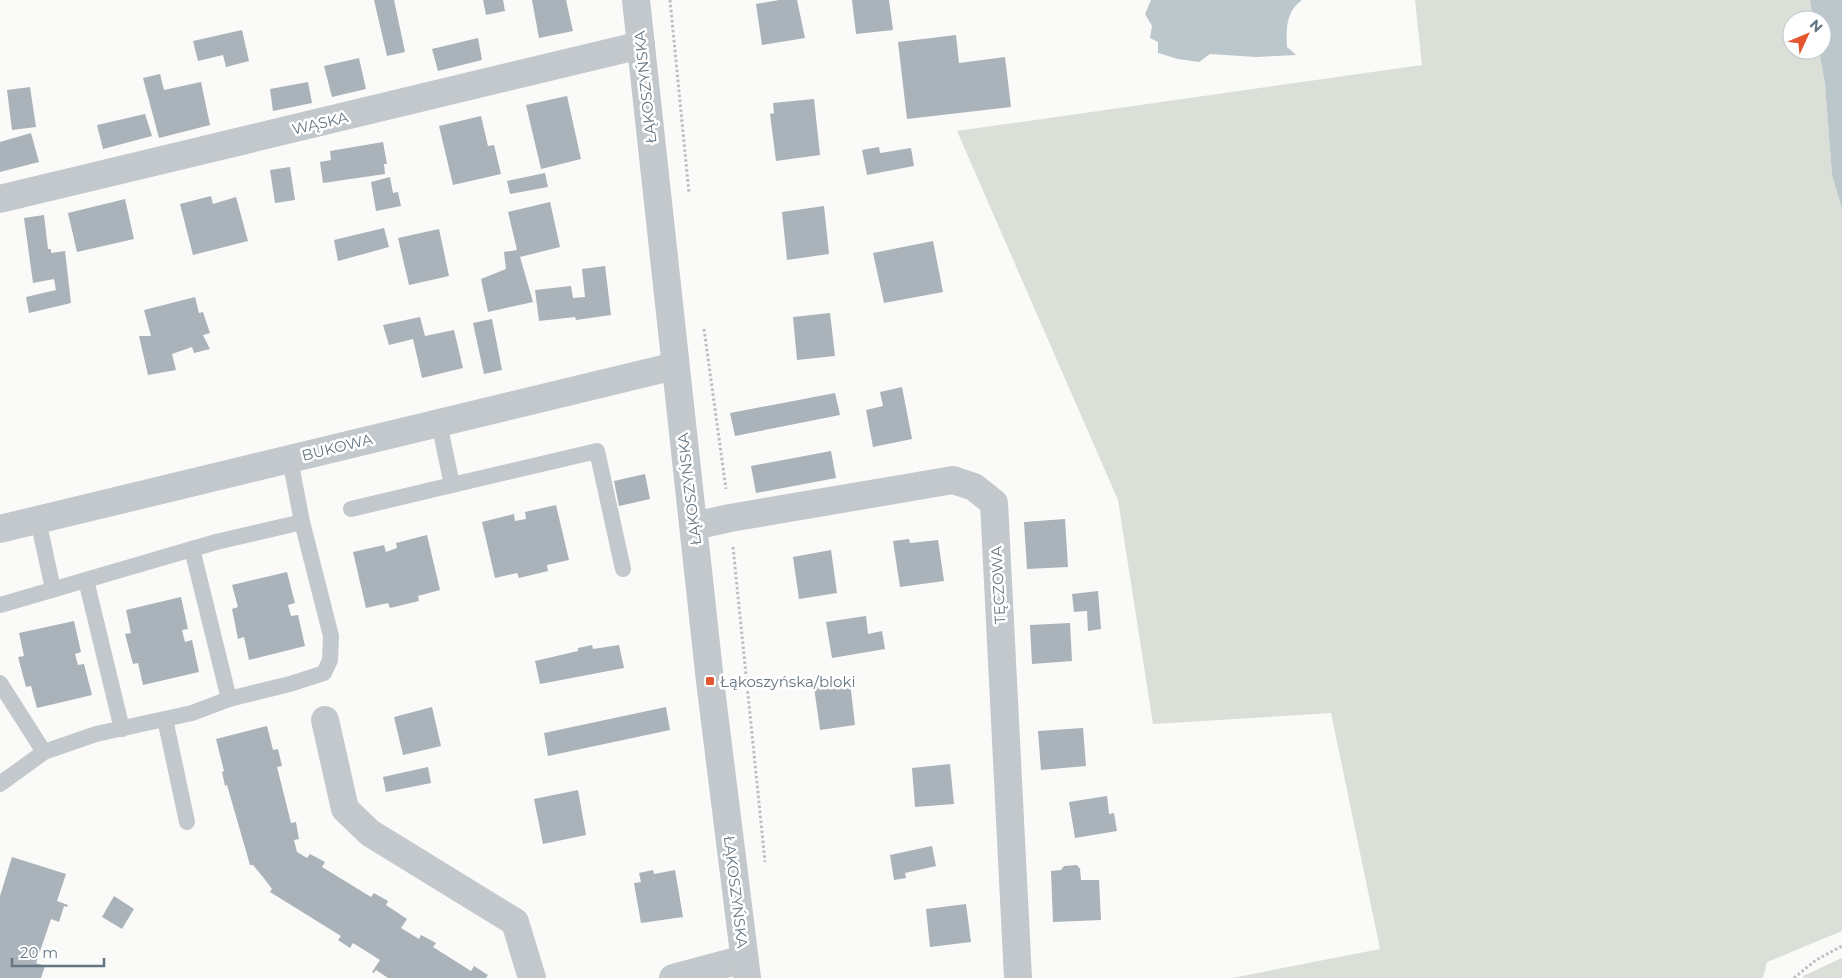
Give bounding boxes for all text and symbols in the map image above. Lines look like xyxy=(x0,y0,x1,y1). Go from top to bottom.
north arrow xyxy=(1782,10,1832,60)
text: N xyxy=(1806,16,1827,36)
street label: ŁĄKOSZYŃSKA xyxy=(630,30,660,144)
street label: WĄSKA xyxy=(290,107,350,139)
street label: BUKOWA xyxy=(300,429,375,465)
street label: ŁĄKOSZYŃSKA xyxy=(673,431,705,546)
street label: TĘCZOWA xyxy=(986,545,1010,624)
place label: Łąkoszyńska/bloki xyxy=(720,672,856,691)
marker: Łąkoszyńska/bloki xyxy=(704,675,716,687)
street label: ŁĄKOSZYŃSKA xyxy=(720,835,752,950)
scale bar xyxy=(12,936,105,968)
text: 20 m xyxy=(20,943,58,962)

